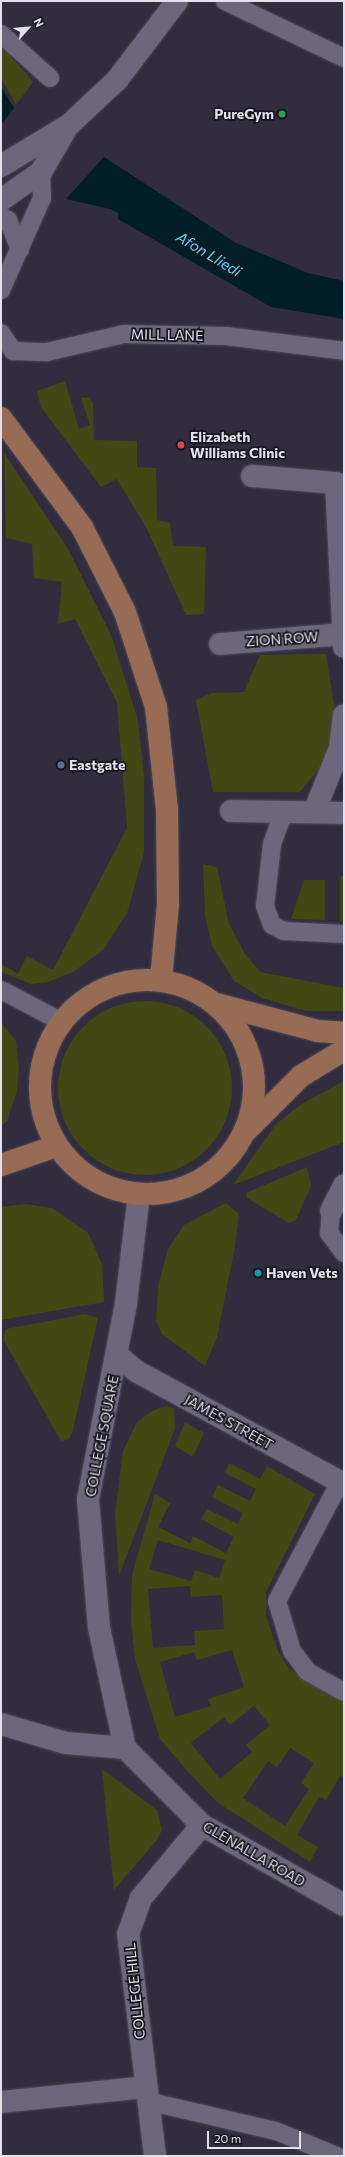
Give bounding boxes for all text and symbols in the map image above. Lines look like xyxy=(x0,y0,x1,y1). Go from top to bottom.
north arrow xyxy=(8,8,48,48)
text: N xyxy=(31,16,47,29)
place label: PureGym xyxy=(214,106,274,122)
marker: PureGym xyxy=(277,109,287,119)
water label: Afon Lliedi xyxy=(173,228,245,280)
street label: MILL LANE xyxy=(131,326,203,344)
place label: Elizabeth Williams Clinic xyxy=(190,429,285,462)
marker: Elizabeth Williams Clinic xyxy=(175,439,187,451)
street label: ZION ROW xyxy=(245,628,319,650)
place label: Eastgate xyxy=(69,757,125,773)
marker: Eastgate xyxy=(56,760,66,770)
place label: Haven Vets xyxy=(266,1265,338,1281)
marker: Haven Vets xyxy=(253,1268,263,1278)
street label: COLLEGE SQUARE xyxy=(82,1374,122,1498)
street label: JAMES STREET xyxy=(182,1391,276,1453)
street label: GLENALLA ROAD xyxy=(200,1818,308,1890)
street label: COLLEGE HILL xyxy=(122,1942,148,2040)
scale bar xyxy=(209,2123,303,2149)
text: 20 m xyxy=(214,2131,241,2145)

